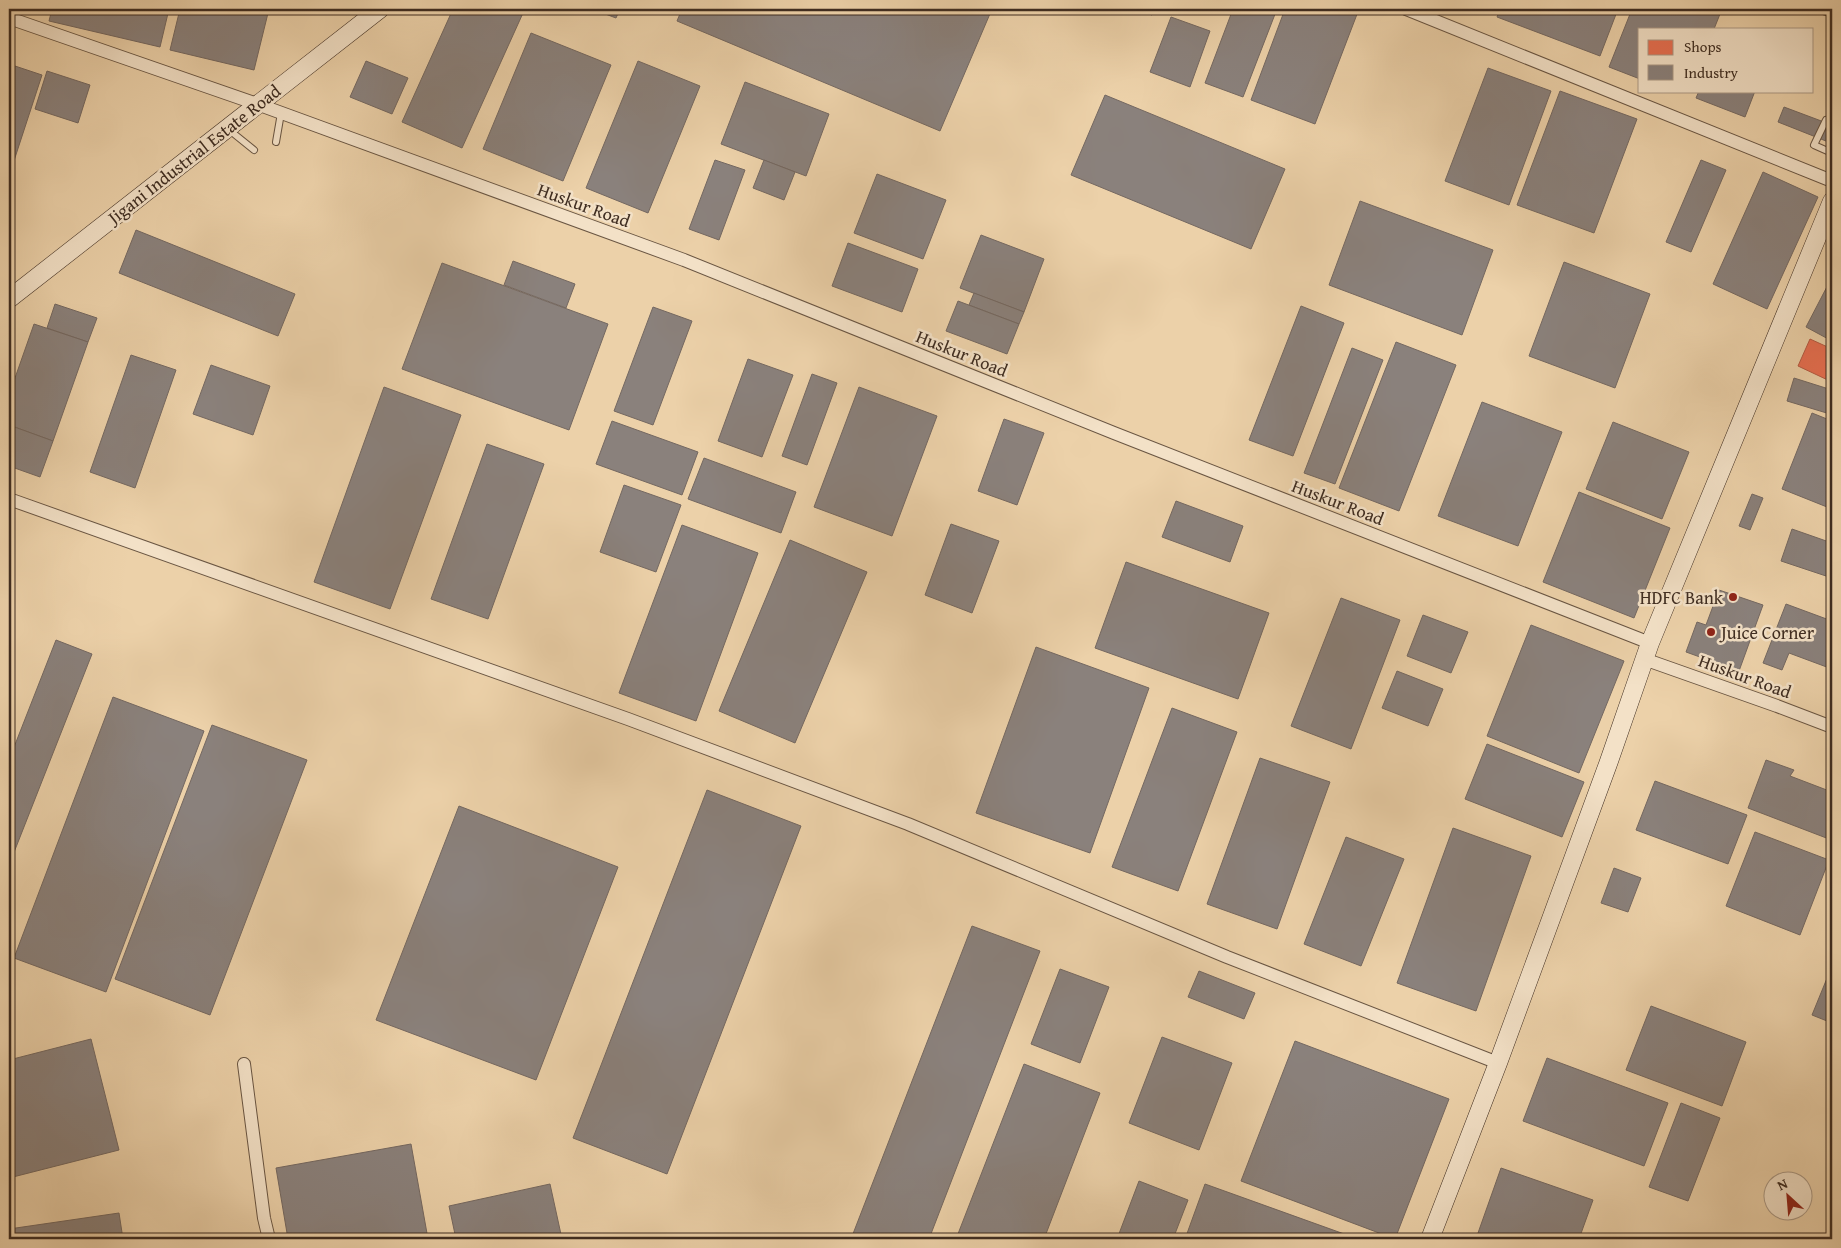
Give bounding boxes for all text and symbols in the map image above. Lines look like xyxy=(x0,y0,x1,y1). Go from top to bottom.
legend xyxy=(1638,28,1814,92)
text: Shops xyxy=(1684,36,1721,57)
text: Industry xyxy=(1684,62,1739,83)
street label: Jigani Industrial Estate Road xyxy=(100,77,287,232)
street label: Huskur Road xyxy=(534,176,634,234)
street label: Huskur Road xyxy=(912,322,1012,384)
street label: Huskur Road xyxy=(1288,472,1388,532)
place label: HDFC Bank xyxy=(1640,584,1724,611)
marker: HDFC Bank xyxy=(1727,591,1739,603)
place label: Juice Corner xyxy=(1719,619,1815,646)
marker: Juice Corner xyxy=(1705,626,1717,638)
street label: Huskur Road xyxy=(1695,647,1795,705)
north arrow xyxy=(1764,1170,1814,1220)
text: N xyxy=(1774,1173,1791,1195)

